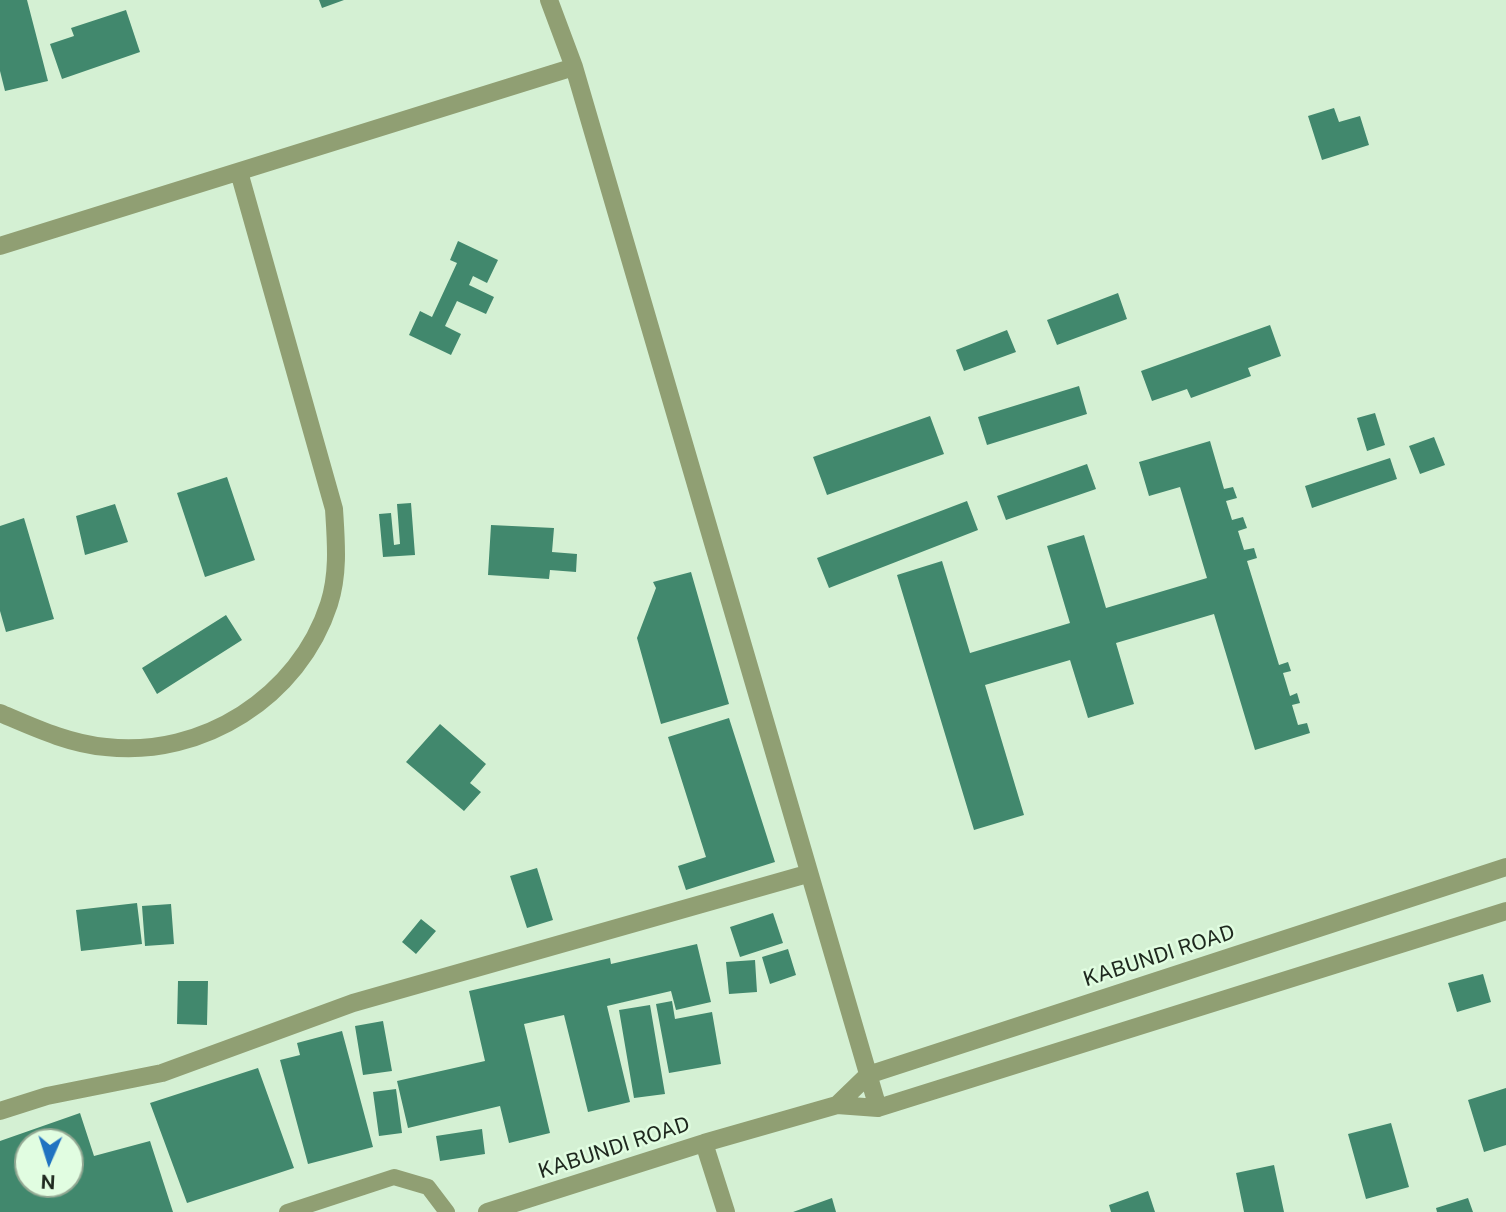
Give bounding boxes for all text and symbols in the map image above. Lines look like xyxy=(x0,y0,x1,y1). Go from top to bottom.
street label: KABUNDI ROAD xyxy=(1080,920,1238,992)
street label: KABUNDI ROAD xyxy=(535,1112,693,1184)
north arrow xyxy=(14,1128,84,1198)
text: N xyxy=(40,1171,56,1193)

